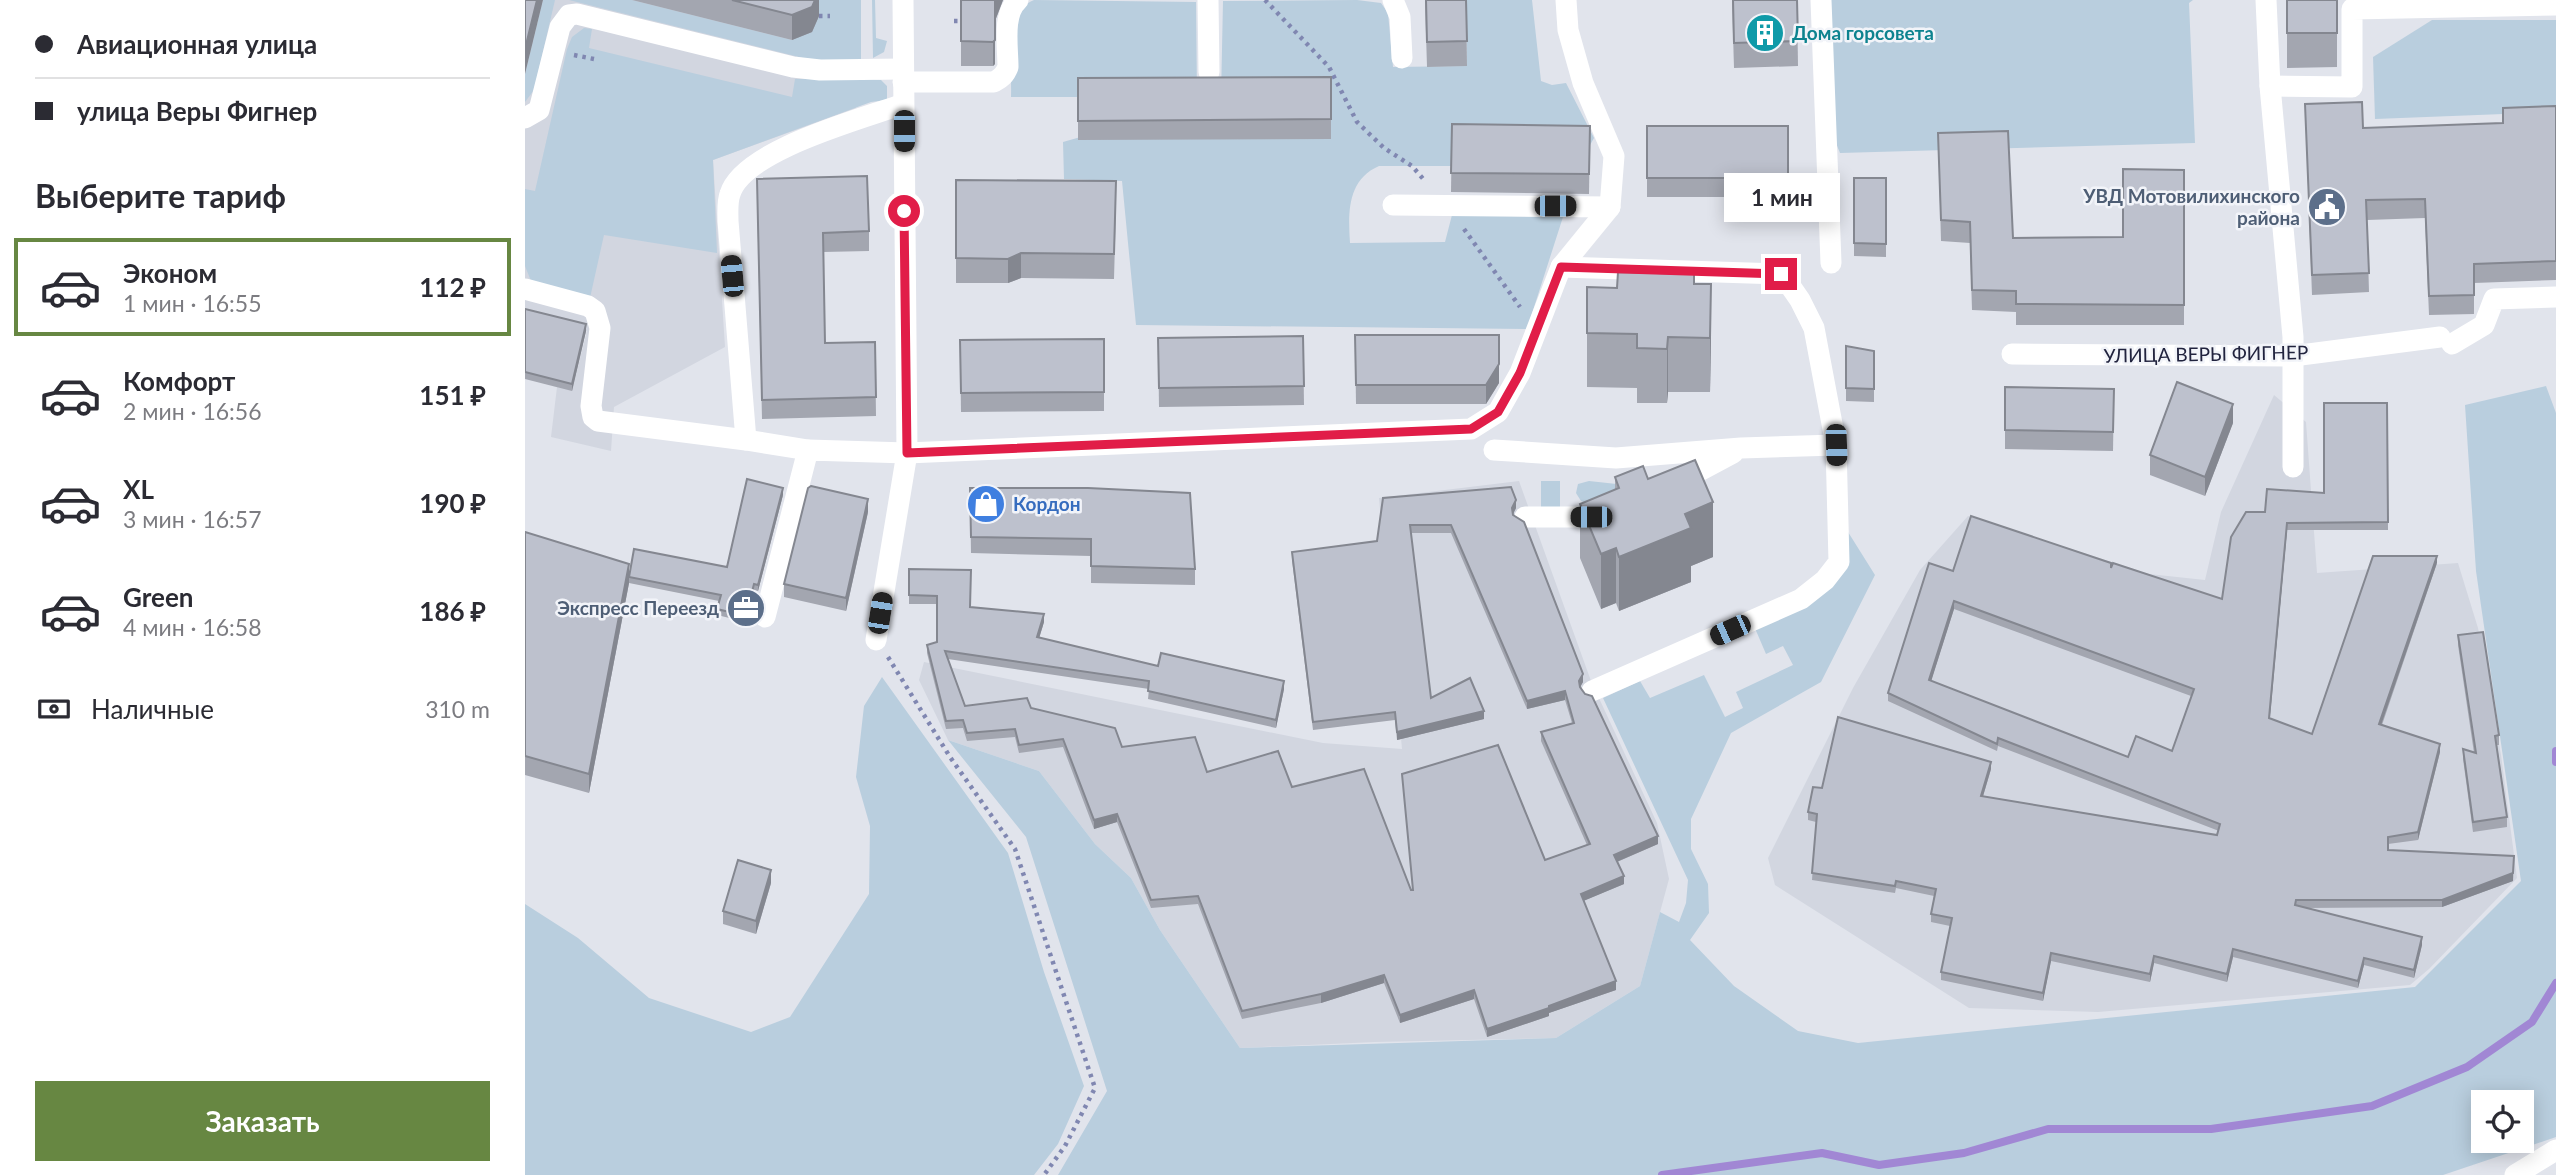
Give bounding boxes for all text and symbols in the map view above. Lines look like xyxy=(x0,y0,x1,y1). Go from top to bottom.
building icon: Дома горсовета xyxy=(1744,12,1786,54)
place label: Дома горсовета xyxy=(1792,21,1934,44)
text: Авиационная улица xyxy=(77,28,317,60)
text: улица Веры Фигнер xyxy=(77,95,317,127)
car xyxy=(894,110,915,152)
callout: 1 мин xyxy=(1723,173,1839,222)
text: Выберите тариф xyxy=(35,176,286,215)
text: 1 мин xyxy=(1751,183,1813,211)
place label: УВД Мотовилихинского района xyxy=(2082,184,2300,229)
public building icon: УВД Мотовилихинского района xyxy=(2306,186,2348,228)
route start xyxy=(888,195,920,227)
car xyxy=(1535,196,1577,217)
car xyxy=(720,254,745,298)
icon: car xyxy=(39,256,102,319)
text: Эконом xyxy=(123,257,217,289)
route end xyxy=(1765,258,1797,290)
text: 112 ₽ xyxy=(419,271,486,303)
text: 1 мин · 16:55 xyxy=(123,289,262,317)
street label: УЛИЦА ВЕРЫ ФИГНЕР xyxy=(2103,340,2309,367)
icon: car xyxy=(39,364,102,427)
text: Комфорт xyxy=(123,365,235,397)
text: 151 ₽ xyxy=(419,379,486,411)
text: 2 мин · 16:56 xyxy=(123,397,262,425)
car xyxy=(1825,424,1848,466)
icon: car xyxy=(39,472,102,535)
text: XL xyxy=(123,473,154,505)
shop icon: Кордон xyxy=(965,483,1007,525)
text: 190 ₽ xyxy=(419,487,486,519)
place label: Кордон xyxy=(1013,492,1081,515)
text: 3 мин · 16:57 xyxy=(123,505,262,533)
car xyxy=(1571,507,1613,528)
icon: car xyxy=(39,580,102,643)
text: Green xyxy=(123,581,193,613)
office icon: Экспресс Переезд xyxy=(725,587,767,629)
car xyxy=(867,591,894,635)
text: 186 ₽ xyxy=(419,595,486,627)
place label: Экспресс Переезд xyxy=(557,596,719,619)
car xyxy=(1707,612,1754,648)
text: 4 мин · 16:58 xyxy=(123,613,262,641)
icon: cash xyxy=(35,690,73,728)
text: Наличные xyxy=(91,693,214,725)
text: 310 m xyxy=(425,695,490,723)
button: Заказать xyxy=(35,1081,490,1161)
map controls xyxy=(2471,1090,2534,1153)
button: locate xyxy=(2471,1090,2534,1153)

